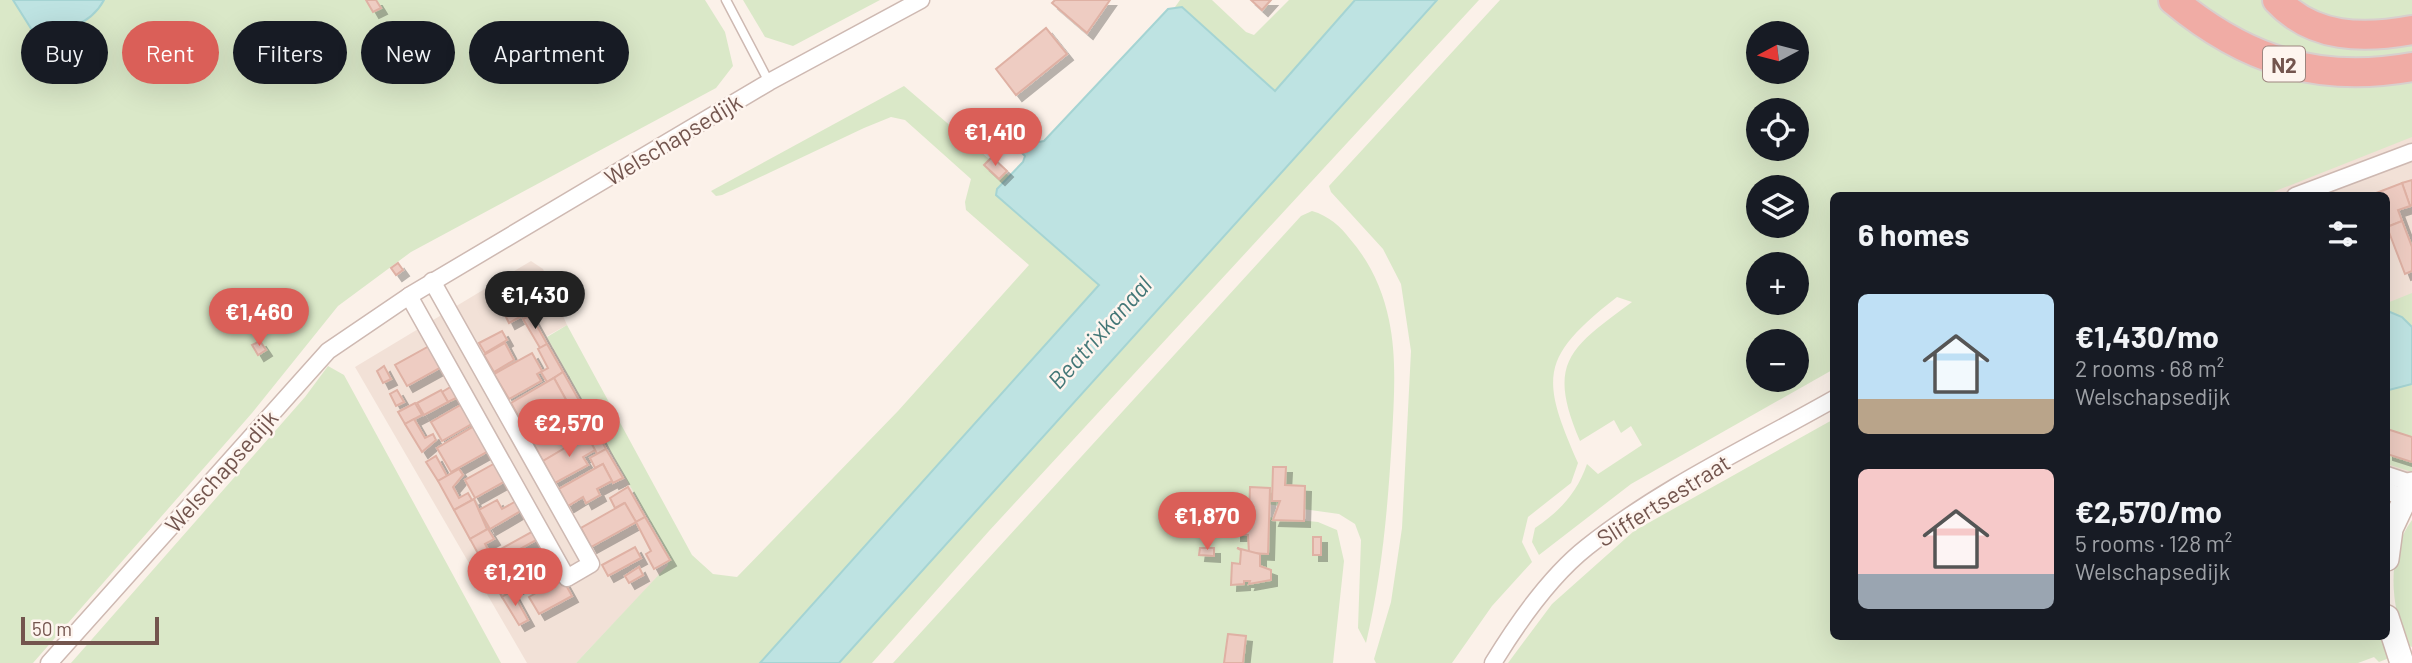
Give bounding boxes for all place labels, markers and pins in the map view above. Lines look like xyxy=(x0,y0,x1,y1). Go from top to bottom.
pin: €1,410 xyxy=(938,108,1052,168)
pin: €1,430 xyxy=(478,272,592,331)
pin: €1,460 xyxy=(202,288,316,348)
pin: €2,570 xyxy=(512,400,626,459)
pin: €1,870 xyxy=(1150,492,1264,552)
pin: €1,210 xyxy=(458,548,572,608)

